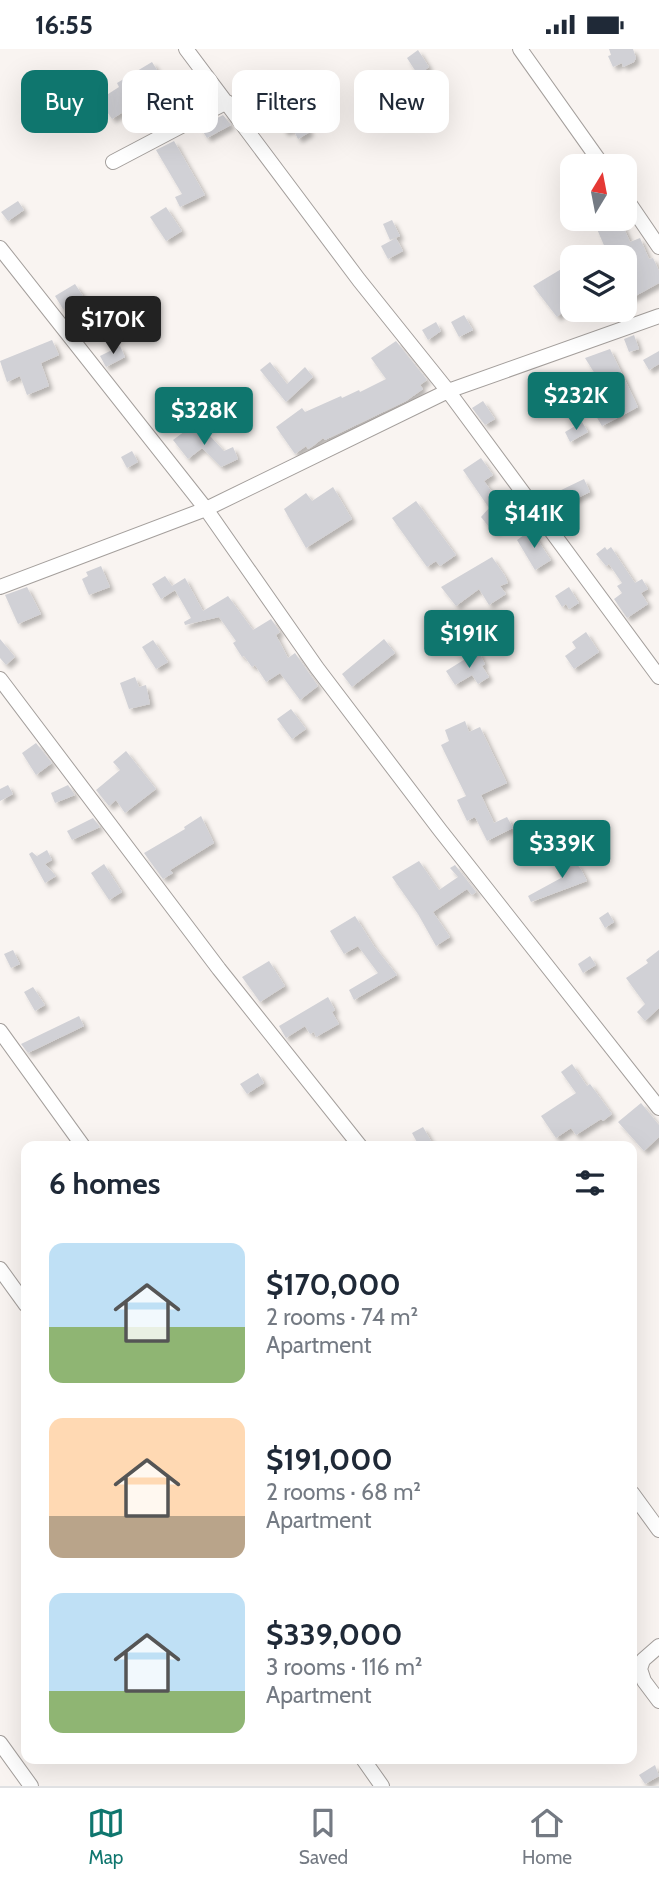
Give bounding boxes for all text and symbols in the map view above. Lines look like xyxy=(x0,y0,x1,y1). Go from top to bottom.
text: 16:55 xyxy=(35,9,93,41)
chip: Buy xyxy=(21,70,108,133)
chip: Rent xyxy=(122,70,218,133)
chip: Filters xyxy=(232,70,340,133)
chip: New xyxy=(354,70,449,133)
north arrow xyxy=(560,154,637,231)
map controls xyxy=(560,154,637,322)
button: layers xyxy=(560,245,637,322)
pin: $170K xyxy=(64,296,162,356)
text: $170K xyxy=(81,305,145,333)
pin: $232K xyxy=(527,373,625,432)
text: $232K xyxy=(544,381,608,409)
pin: $328K xyxy=(155,387,253,447)
text: $328K xyxy=(171,396,237,424)
pin: $141K xyxy=(485,491,583,550)
text: $141K xyxy=(505,499,563,527)
pin: $191K xyxy=(420,611,518,670)
text: $191K xyxy=(440,619,498,647)
pin: $339K xyxy=(513,821,611,880)
text: $339K xyxy=(529,829,595,857)
icon: filters xyxy=(571,1164,609,1202)
text: 6 homes xyxy=(49,1165,160,1202)
text: $170,000 xyxy=(266,1266,401,1303)
icon: home xyxy=(105,1271,189,1355)
text: 2 rooms · 74 m² xyxy=(266,1303,418,1331)
text: Apartment xyxy=(266,1331,371,1359)
text: $191,000 xyxy=(266,1441,393,1478)
icon: home xyxy=(105,1446,189,1530)
text: 2 rooms · 68 m² xyxy=(266,1478,421,1506)
text: Apartment xyxy=(266,1506,371,1534)
text: $339,000 xyxy=(266,1616,402,1653)
icon: home xyxy=(105,1621,189,1705)
text: 3 rooms · 116 m² xyxy=(266,1653,422,1681)
text: Apartment xyxy=(266,1681,371,1709)
tab: Map xyxy=(87,1804,125,1869)
tab: Saved xyxy=(299,1804,348,1869)
tab: Home xyxy=(522,1804,572,1869)

